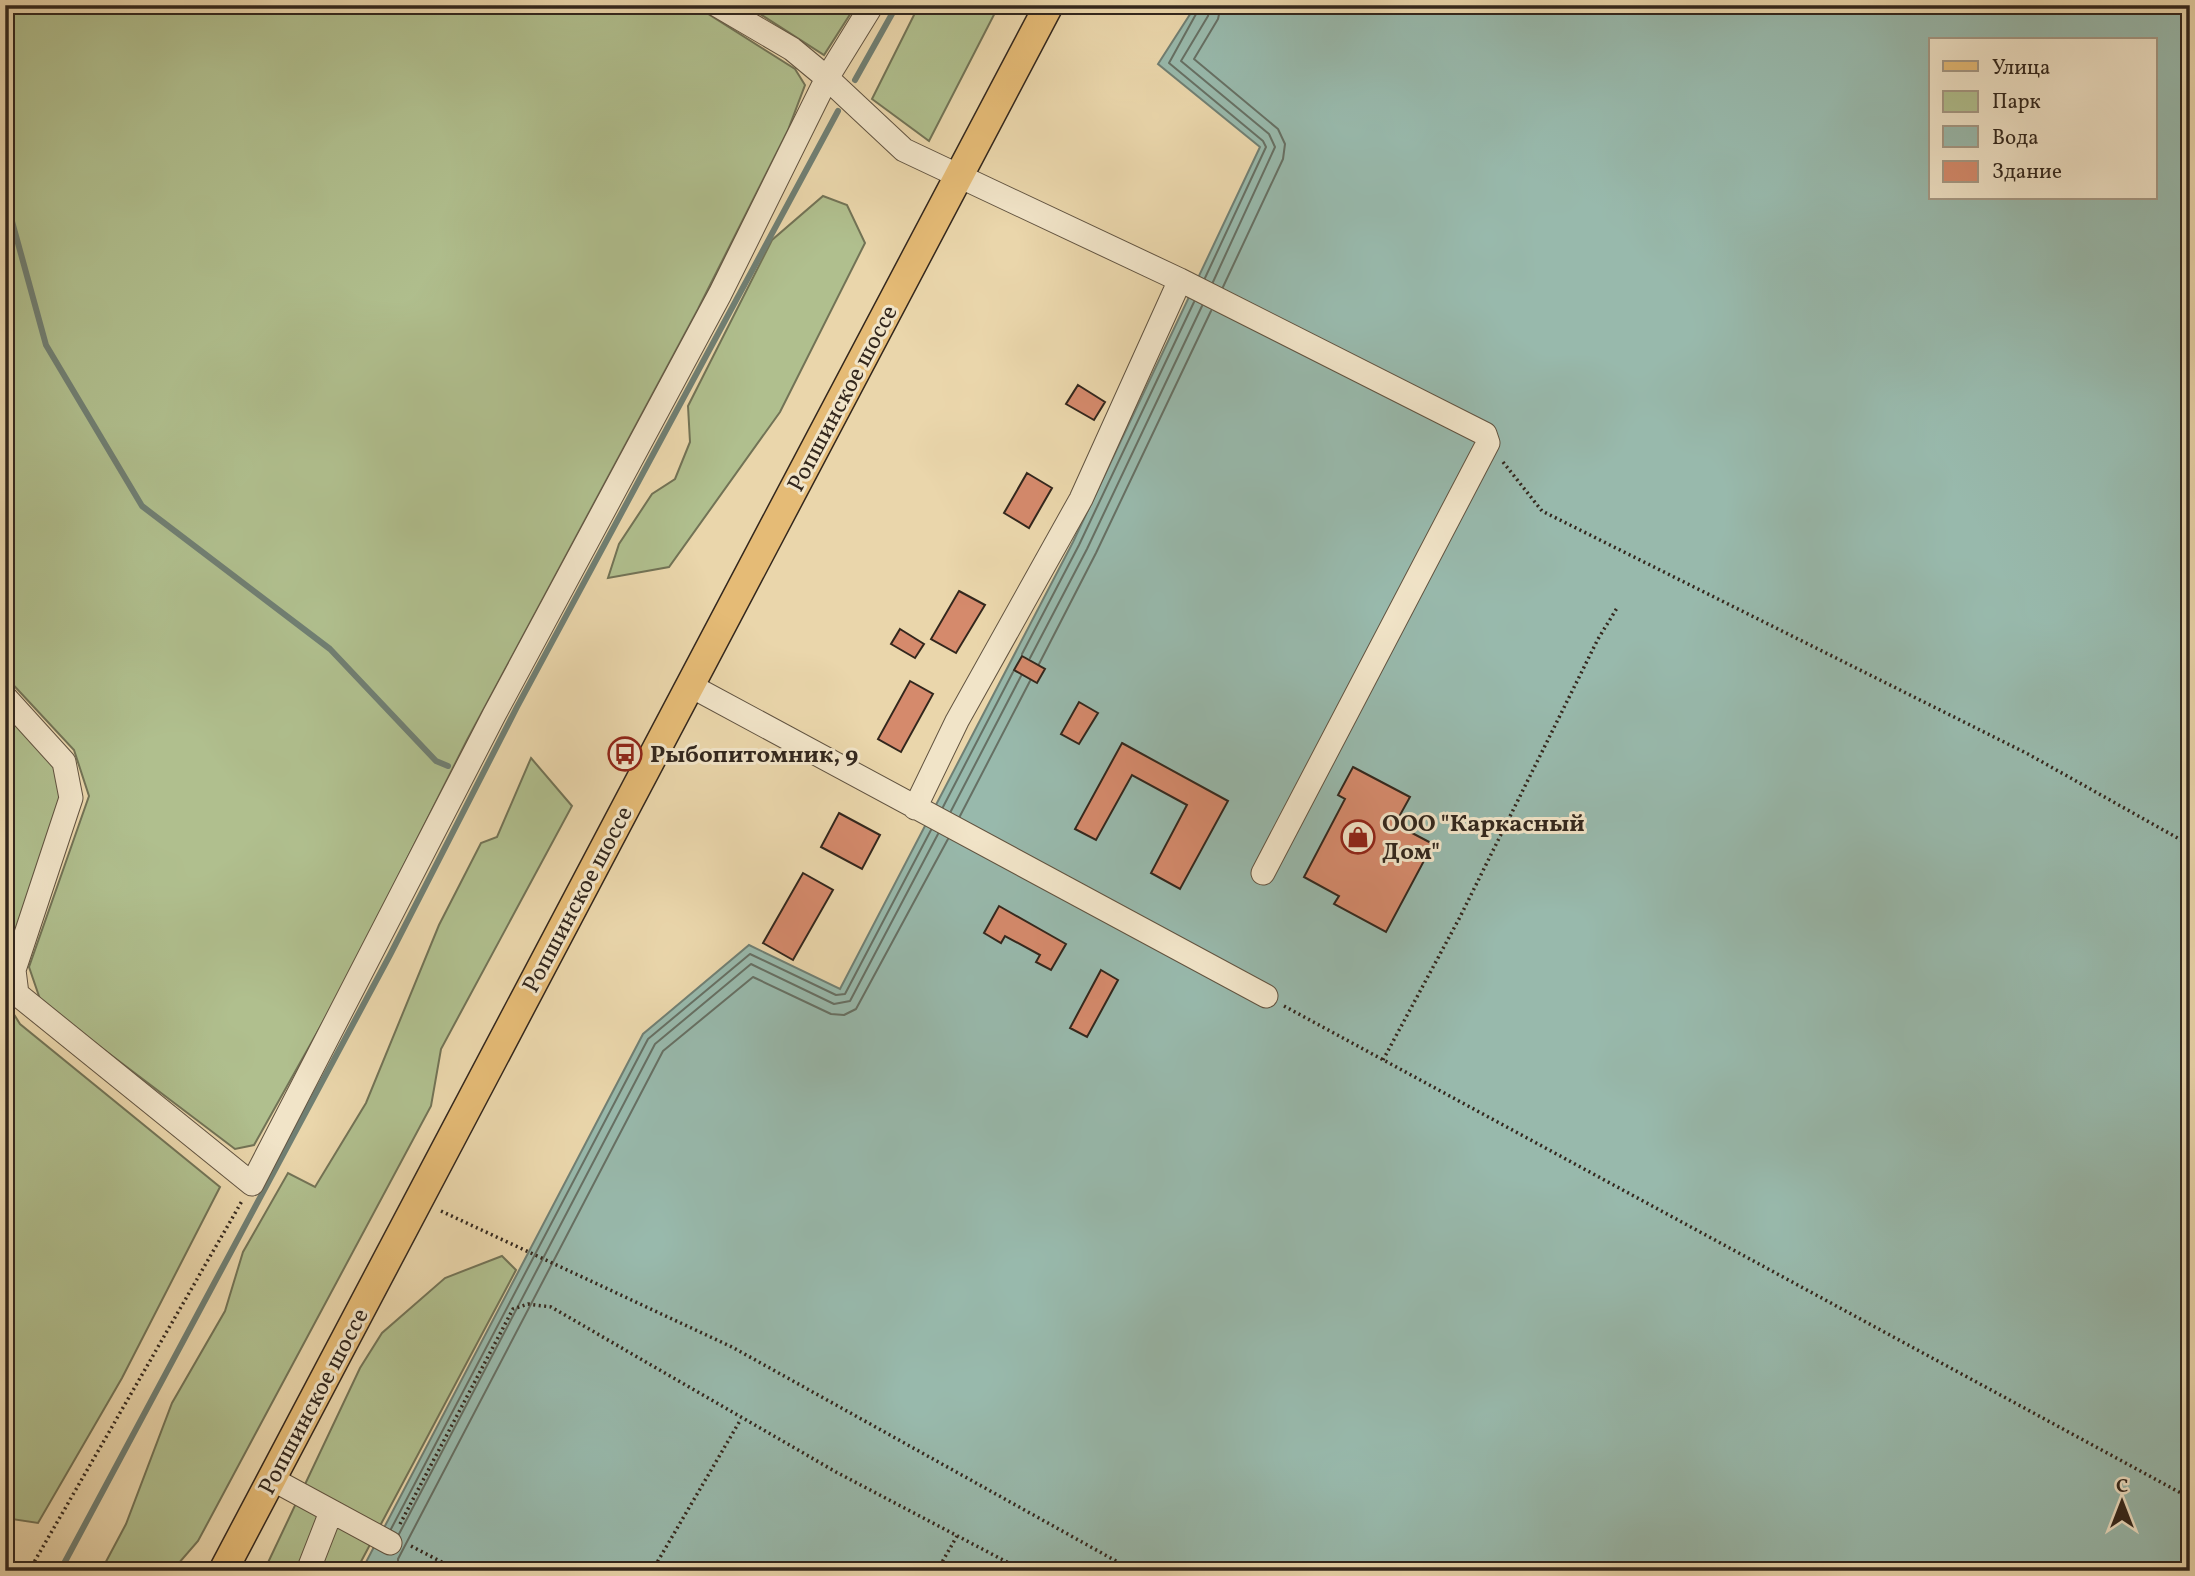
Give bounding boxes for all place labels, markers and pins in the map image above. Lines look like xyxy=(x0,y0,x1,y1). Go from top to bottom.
bus stop icon: Рыбопитомник, 9 xyxy=(606,735,644,773)
place label: Рыбопитомник, 9 xyxy=(650,739,858,773)
place label: ООО "Каркасный Дом" xyxy=(1382,808,1585,870)
shop icon: ООО "Каркасный Дом" xyxy=(1339,818,1377,856)

